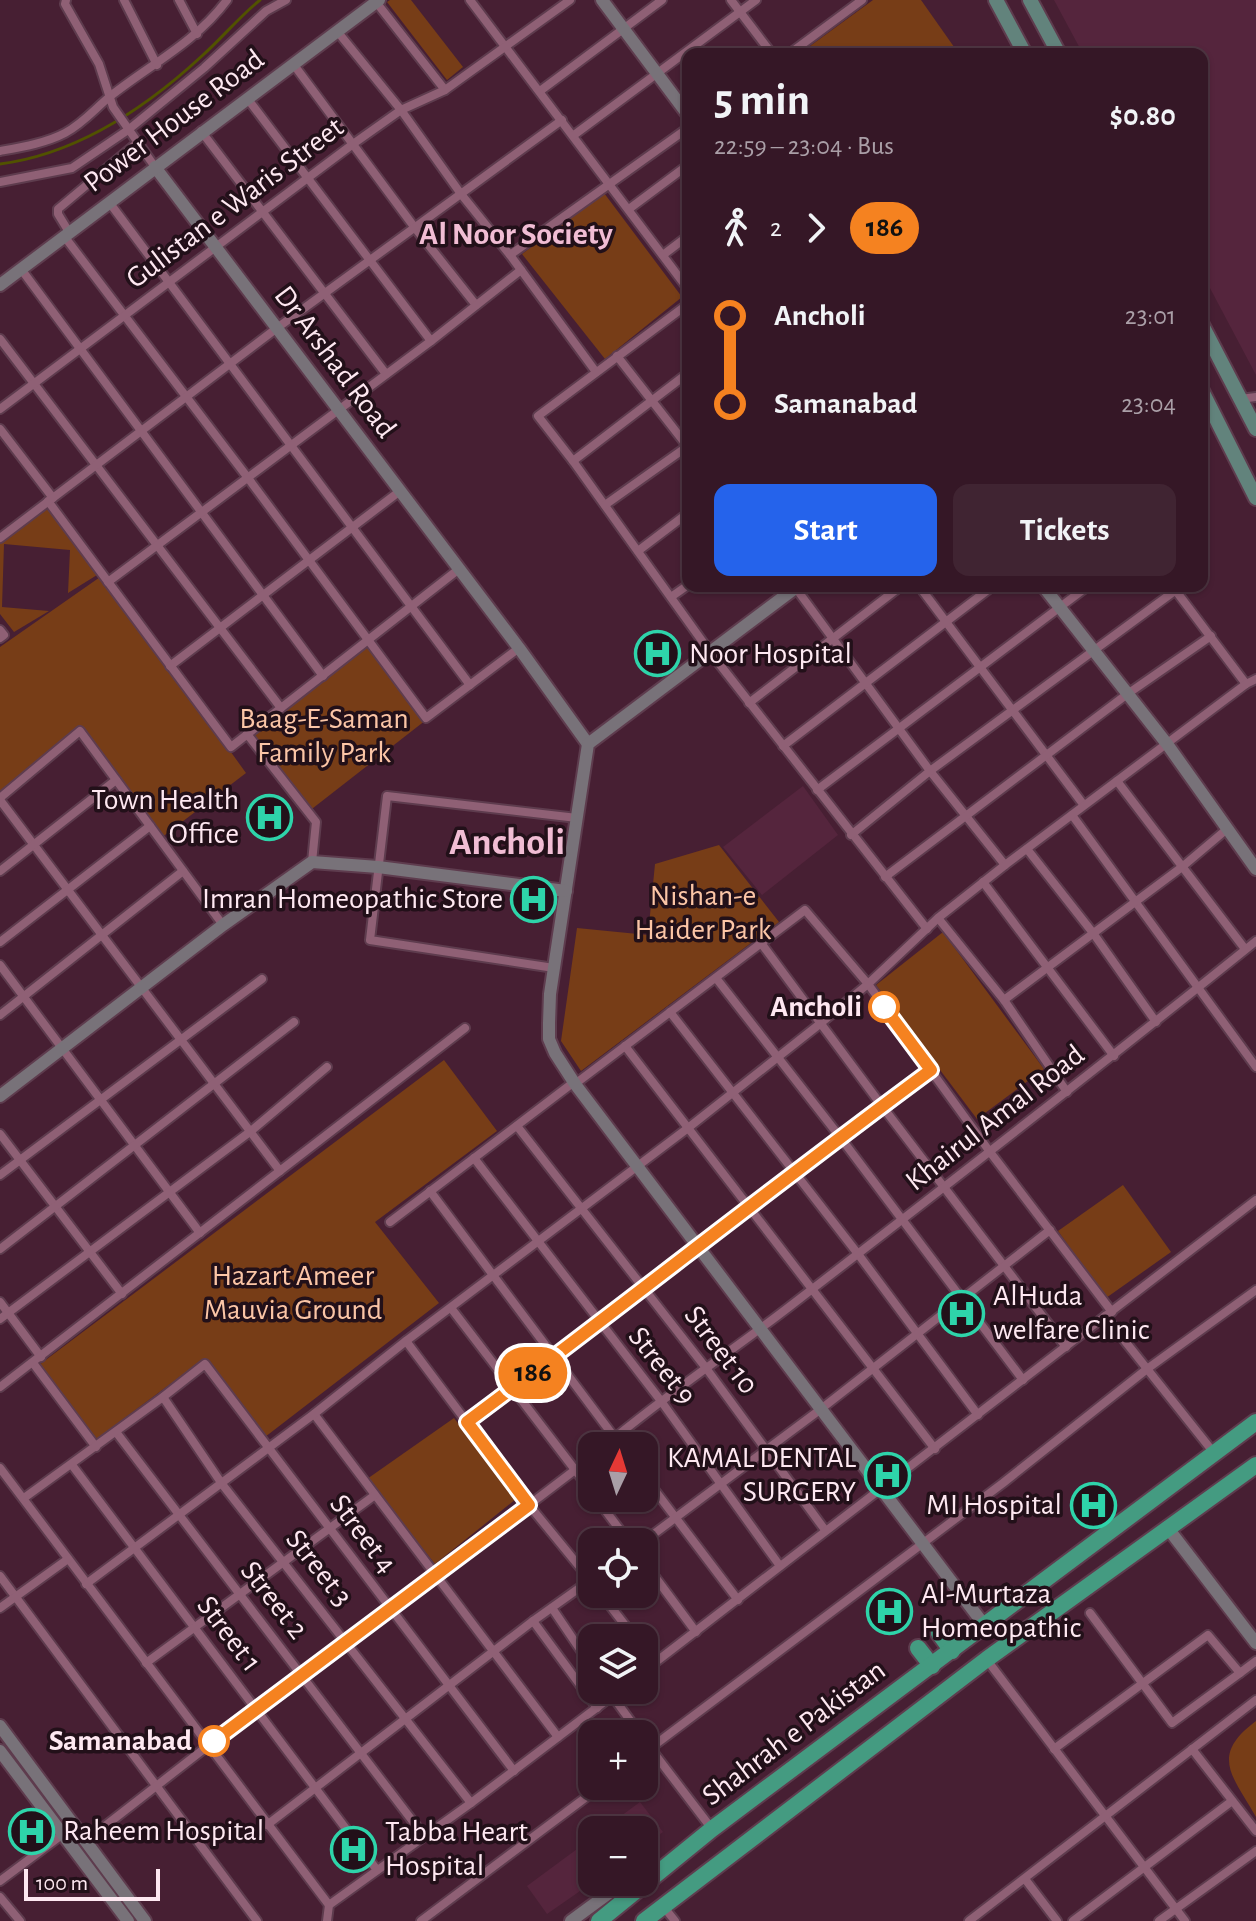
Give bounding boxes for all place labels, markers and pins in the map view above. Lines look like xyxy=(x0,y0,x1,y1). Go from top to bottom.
hospital icon: Noor Hospital xyxy=(634,630,682,678)
place label: Noor Hospital xyxy=(689,639,852,669)
place label: Town Health Office xyxy=(91,785,239,849)
hospital icon: Town Health Office xyxy=(246,793,294,841)
hospital icon: Imran Homeopathic Store xyxy=(510,875,558,923)
place label: Imran Homeopathic Store xyxy=(202,884,503,914)
place label: Ancholi xyxy=(770,992,862,1022)
marker: Ancholi xyxy=(869,992,899,1022)
place label: AlHuda welfare Clinic xyxy=(993,1281,1150,1345)
hospital icon: AlHuda welfare Clinic xyxy=(938,1289,986,1337)
place label: KAMAL DENTAL SURGERY xyxy=(667,1443,857,1507)
hospital icon: KAMAL DENTAL SURGERY xyxy=(863,1451,911,1499)
hospital icon: MI Hospital xyxy=(1069,1481,1117,1529)
place label: MI Hospital xyxy=(926,1490,1062,1520)
place label: Al-Murtaza Homeopathic xyxy=(921,1579,1081,1643)
hospital icon: Al-Murtaza Homeopathic xyxy=(866,1587,914,1635)
place label: Samanabad xyxy=(49,1726,192,1756)
marker: Samanabad xyxy=(199,1726,229,1756)
hospital icon: Raheem Hospital xyxy=(8,1807,56,1855)
place label: Raheem Hospital xyxy=(63,1816,264,1846)
place label: Tabba Heart Hospital xyxy=(385,1817,528,1881)
hospital icon: Tabba Heart Hospital xyxy=(330,1825,378,1873)

